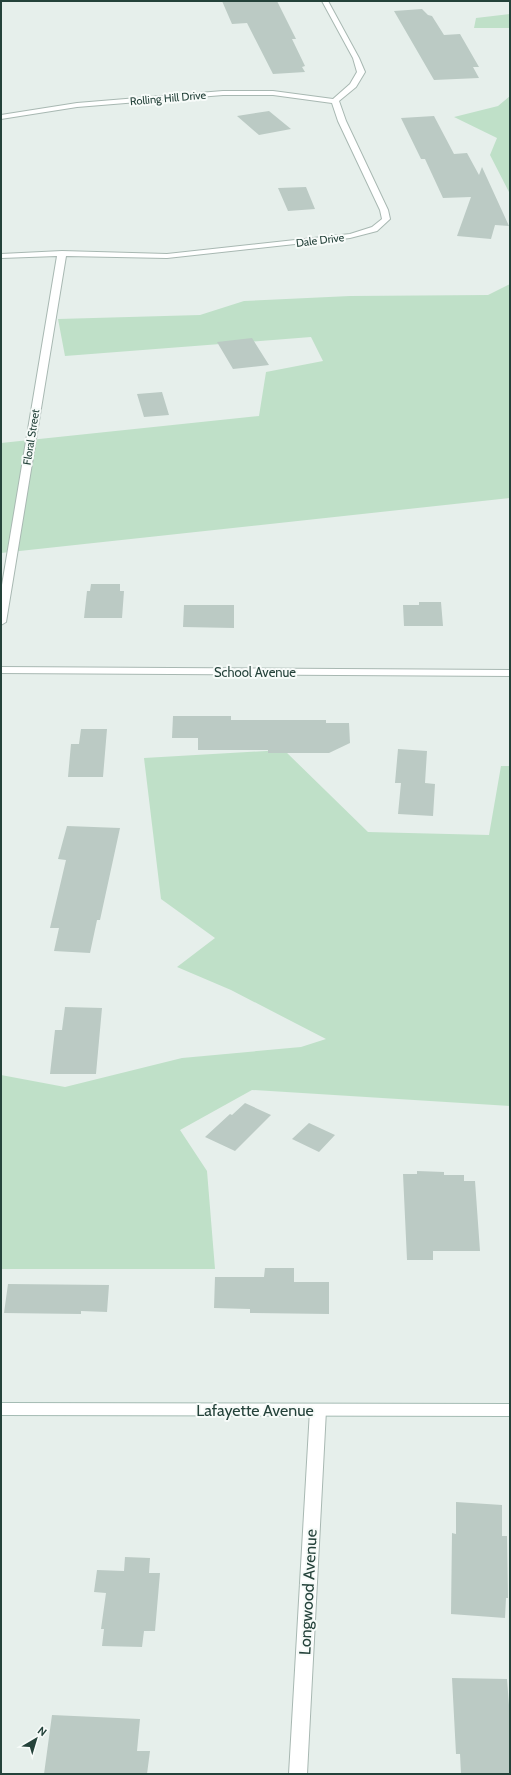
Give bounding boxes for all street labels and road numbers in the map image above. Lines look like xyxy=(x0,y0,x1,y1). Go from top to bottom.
street label: Rolling Hill Drive xyxy=(129,88,207,108)
street label: Dale Drive xyxy=(295,230,345,250)
street label: Floral Street xyxy=(20,408,42,466)
street label: School Avenue xyxy=(214,664,296,680)
street label: Lafayette Avenue xyxy=(196,1401,314,1420)
street label: Longwood Avenue xyxy=(295,1529,321,1655)

